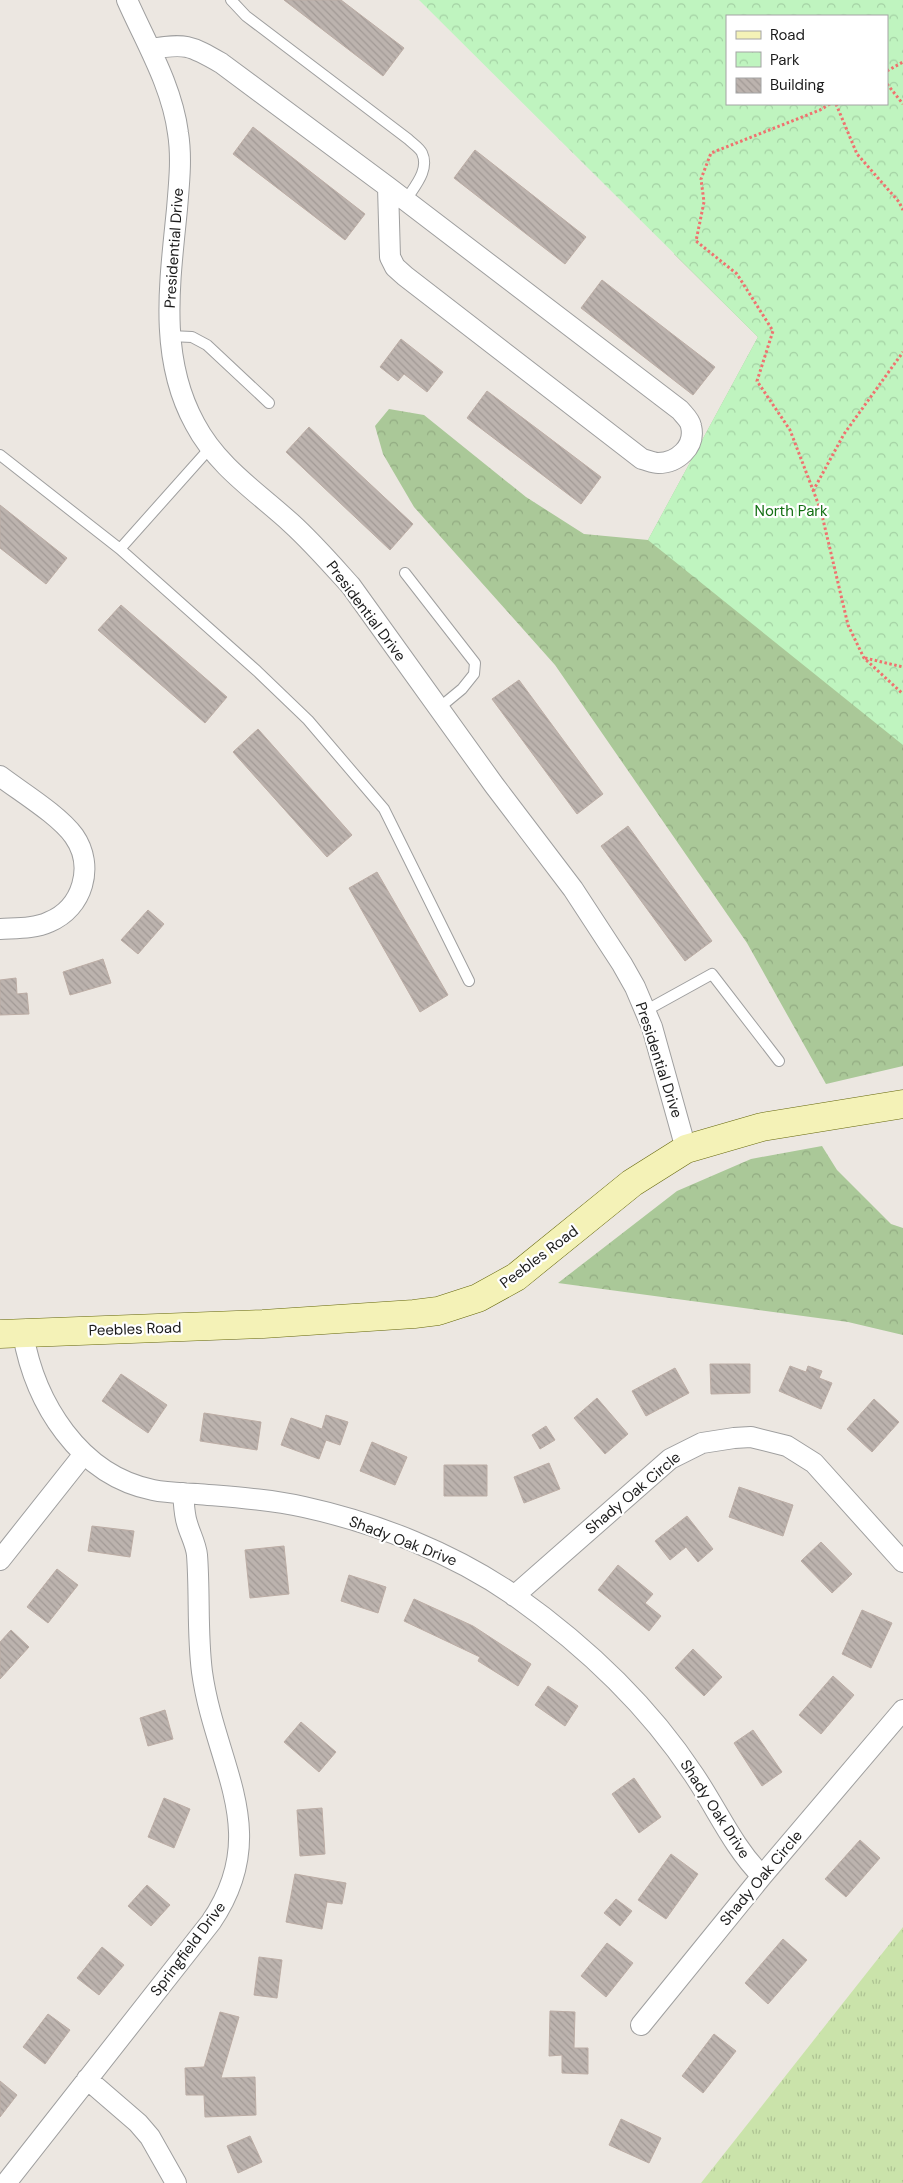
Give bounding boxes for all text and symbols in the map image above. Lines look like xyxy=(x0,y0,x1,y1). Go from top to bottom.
legend xyxy=(726,15,888,105)
text: Road xyxy=(770,25,805,45)
text: Park xyxy=(770,50,800,70)
text: Building xyxy=(770,75,825,95)
street label: Presidential Drive xyxy=(160,187,188,309)
park label: North Park xyxy=(755,501,828,521)
street label: Presidential Drive xyxy=(322,557,410,665)
street label: Presidential Drive xyxy=(631,1000,687,1120)
street label: Peebles Road xyxy=(496,1221,582,1293)
street label: Peebles Road xyxy=(88,1317,182,1341)
street label: Shady Oak Circle xyxy=(581,1447,685,1539)
street label: Shady Oak Drive xyxy=(346,1511,460,1571)
street label: Shady Oak Drive xyxy=(676,1756,754,1862)
street label: Shady Oak Circle xyxy=(715,1826,807,1930)
street label: Springfield Drive xyxy=(146,1898,230,2000)

